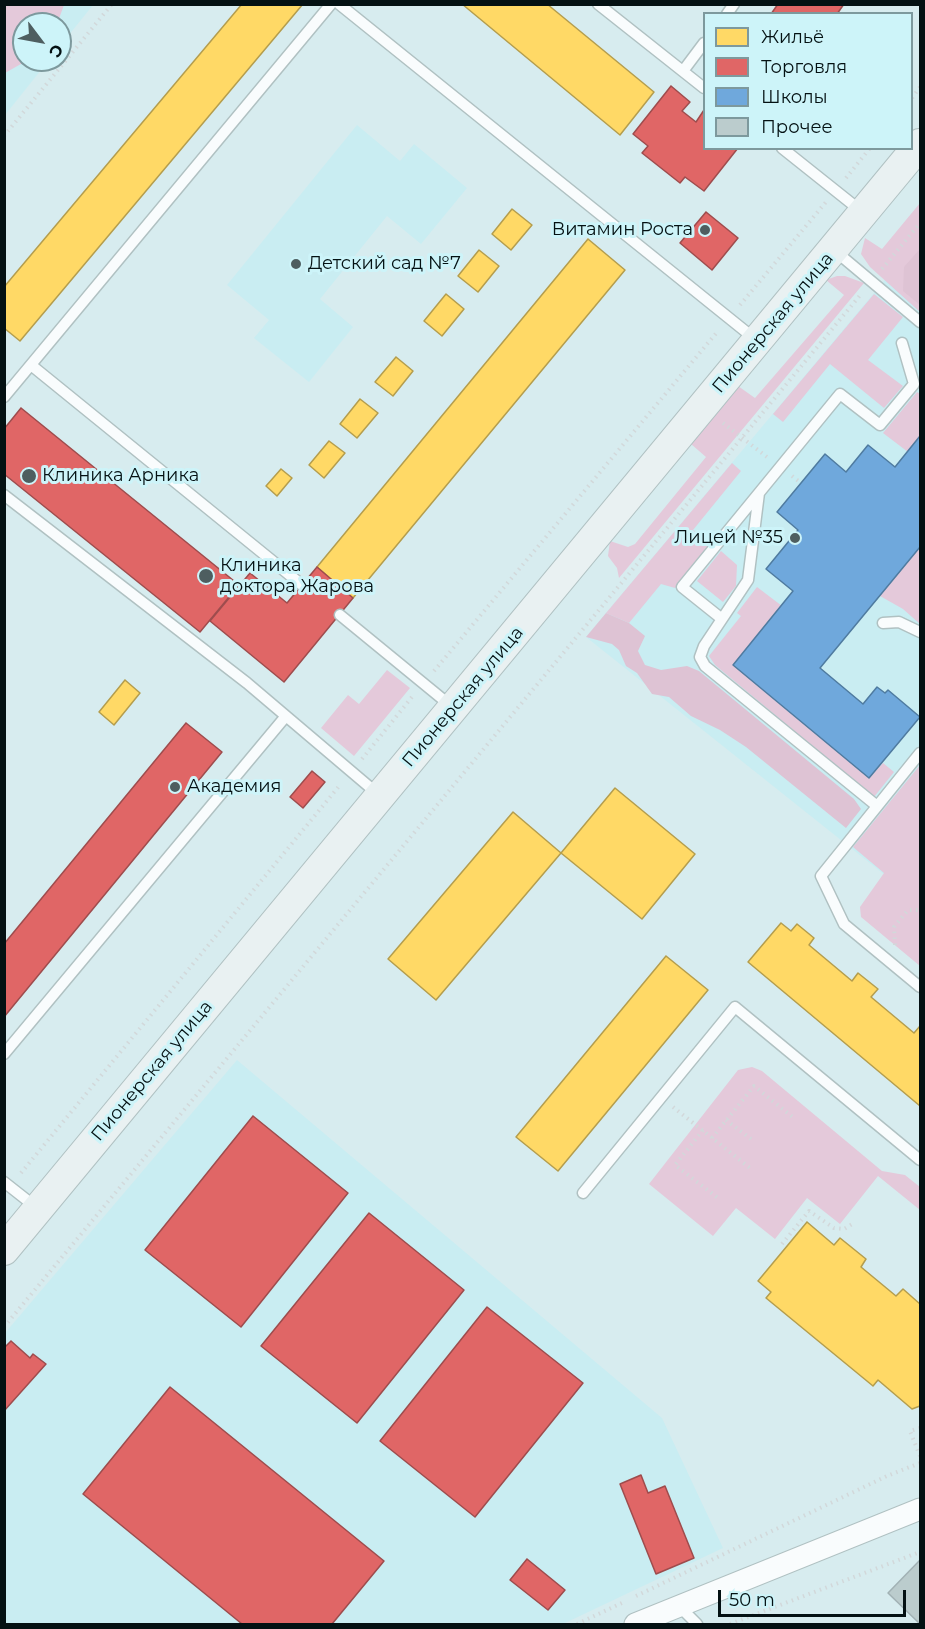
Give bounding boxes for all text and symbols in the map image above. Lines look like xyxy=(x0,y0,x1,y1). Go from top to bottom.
north arrow xyxy=(12,12,72,72)
legend xyxy=(703,12,913,150)
text: Жильё xyxy=(761,26,824,48)
text: С xyxy=(45,41,67,61)
text: Торговля xyxy=(761,56,847,78)
text: Школы xyxy=(761,86,828,108)
text: Прочее xyxy=(761,116,833,138)
place label: Витамин Роста xyxy=(552,219,693,241)
marker: Витамин Роста xyxy=(698,223,712,237)
street label: Пионерская улица xyxy=(708,248,838,398)
place label: Детский сад №7 xyxy=(308,253,461,275)
marker: Детский сад №7 xyxy=(289,257,303,271)
place label: Клиника Арника xyxy=(42,465,199,487)
marker: Клиника Арника xyxy=(20,467,38,485)
place label: Лицей №35 xyxy=(674,527,783,549)
marker: Лицей №35 xyxy=(788,531,802,545)
place label: Клиника доктора Жарова xyxy=(220,555,374,598)
marker: Клиника доктора Жарова xyxy=(197,567,215,585)
street label: Пионерская улица xyxy=(398,622,528,772)
place label: Академия xyxy=(187,776,282,798)
marker: Академия xyxy=(168,780,182,794)
street label: Пионерская улица xyxy=(87,996,217,1146)
scale bar xyxy=(721,1578,908,1616)
text: 50 m xyxy=(729,1589,775,1611)

